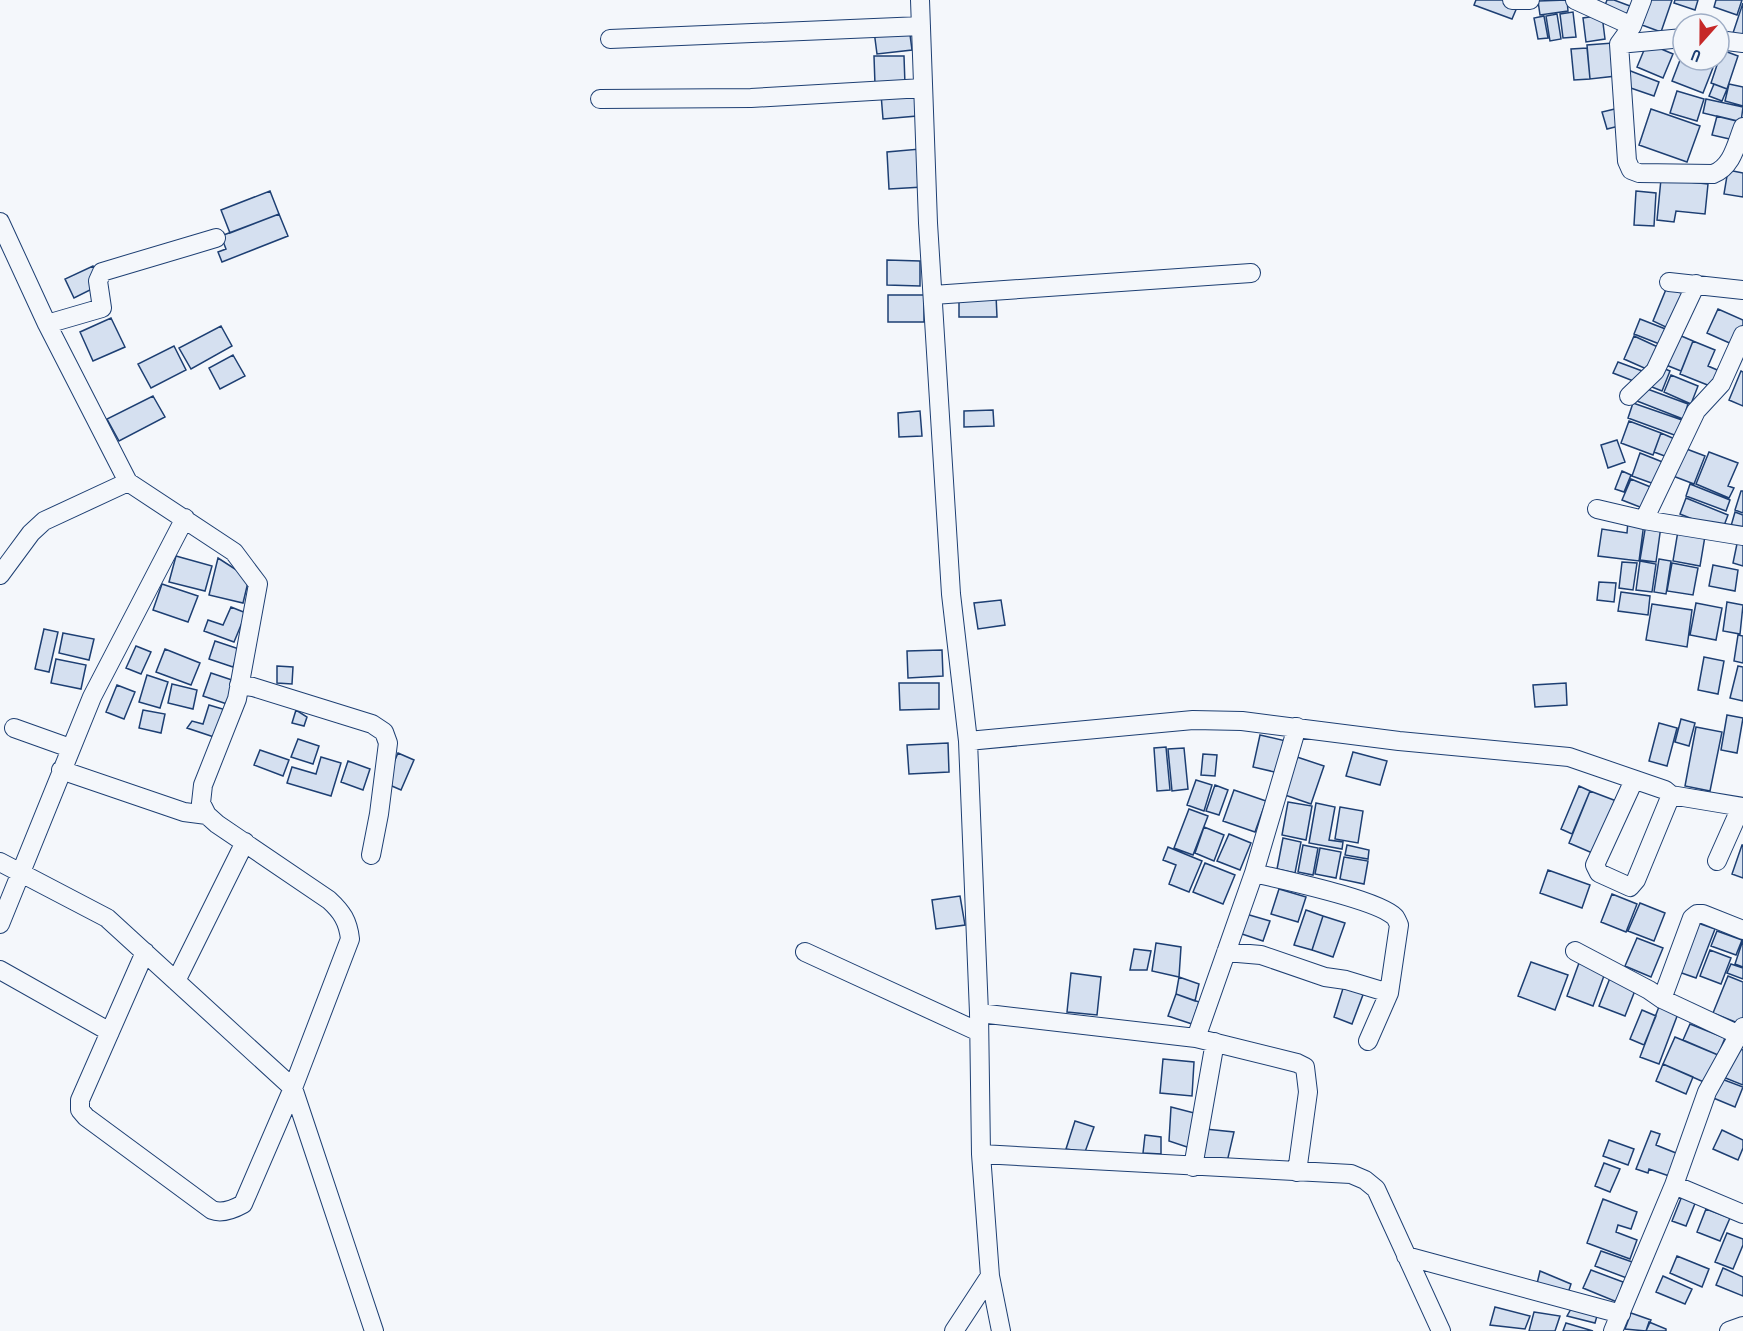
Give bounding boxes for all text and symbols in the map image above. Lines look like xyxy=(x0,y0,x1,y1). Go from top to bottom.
north arrow xyxy=(1671,12,1731,72)
text: U xyxy=(1688,45,1703,67)

